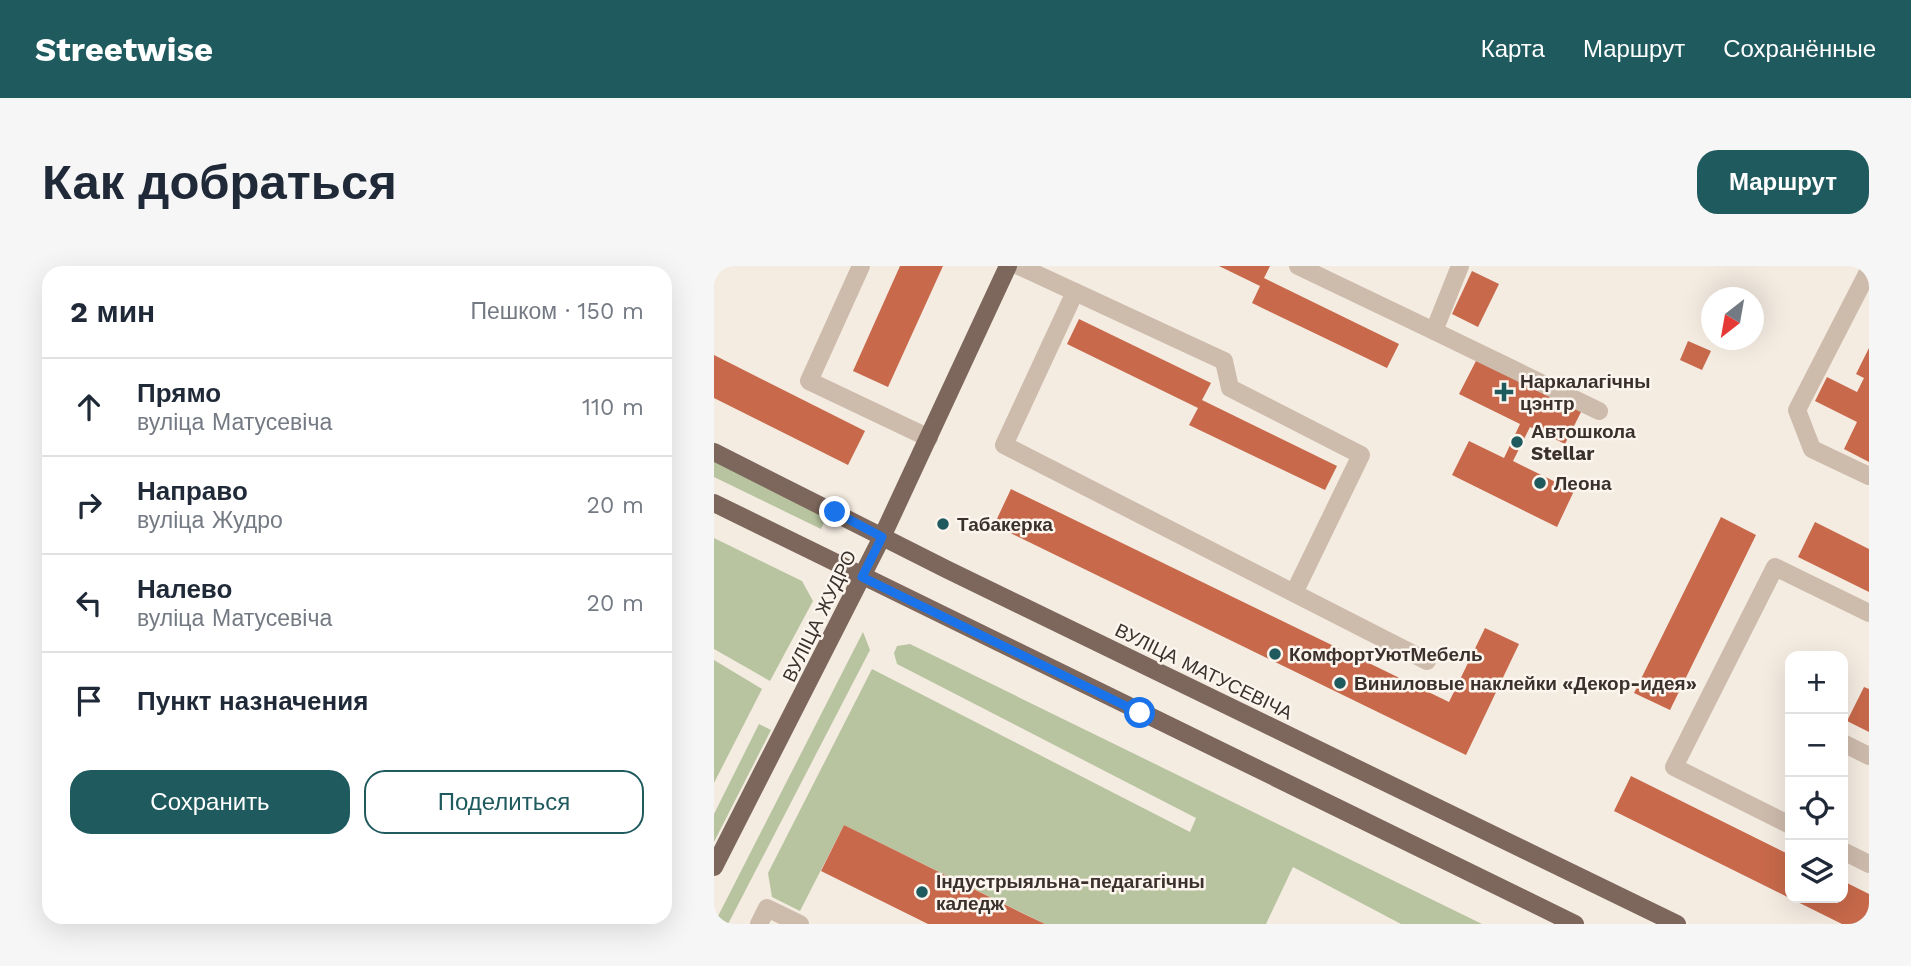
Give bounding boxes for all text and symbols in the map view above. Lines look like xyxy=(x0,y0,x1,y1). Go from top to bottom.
text: Streetwise xyxy=(35,30,213,69)
text: Карта xyxy=(1481,35,1545,63)
text: Маршрут xyxy=(1583,35,1685,63)
text: Сохранённые xyxy=(1723,35,1876,63)
button: Маршрут xyxy=(1697,150,1869,214)
text: Как добраться xyxy=(42,153,397,211)
north arrow xyxy=(1701,287,1764,350)
text: 2 мин xyxy=(70,294,155,329)
text: Пешком · 150 m xyxy=(470,298,644,325)
place label: Наркалагічны цэнтр xyxy=(1520,370,1651,415)
text: Прямо xyxy=(137,378,221,408)
marker: Наркалагічны цэнтр xyxy=(1494,382,1514,402)
icon: ahead xyxy=(70,388,108,426)
text: 110 m xyxy=(582,394,644,421)
text: вуліца Матусевіча xyxy=(137,409,332,436)
place label: Автошкола Stellar xyxy=(1531,420,1636,465)
marker: Автошкола Stellar xyxy=(1509,434,1525,450)
place label: Леона xyxy=(1554,472,1612,495)
marker: Леона xyxy=(1532,475,1548,491)
text: Направо xyxy=(137,476,248,506)
icon: right xyxy=(70,486,108,524)
text: 20 m xyxy=(587,492,644,519)
route end xyxy=(819,496,850,527)
text: вуліца Жудро xyxy=(137,507,283,534)
place label: Табакерка xyxy=(957,513,1053,536)
marker: Табакерка xyxy=(935,516,951,532)
street label: ВУЛІЦА ЖУДРО xyxy=(778,547,861,686)
text: Налево xyxy=(137,574,232,604)
icon: left xyxy=(70,584,108,622)
text: 20 m xyxy=(587,590,644,617)
text: вуліца Матусевіча xyxy=(137,605,332,632)
street label: ВУЛІЦА МАТУСЕВІЧА xyxy=(1111,618,1297,725)
place label: КомфортУютМебель xyxy=(1289,643,1483,666)
marker: КомфортУютМебель xyxy=(1267,646,1283,662)
map controls xyxy=(1785,651,1848,903)
button: + xyxy=(1785,651,1848,714)
place label: Виниловые наклейки «Декор-идея» xyxy=(1354,672,1697,695)
marker: Виниловые наклейки «Декор-идея» xyxy=(1332,675,1348,691)
icon: arrive xyxy=(70,682,108,720)
text: Пункт назначения xyxy=(137,686,368,716)
route start xyxy=(1124,697,1155,728)
button: − xyxy=(1785,714,1848,777)
button: Сохранить xyxy=(70,770,350,834)
button: Поделиться xyxy=(364,770,644,834)
button: locate xyxy=(1785,777,1848,840)
button: layers xyxy=(1785,840,1848,903)
place label: Індустрыяльна-педагагічны каледж xyxy=(936,870,1205,915)
marker: Індустрыяльна-педагагічны каледж xyxy=(914,884,930,900)

